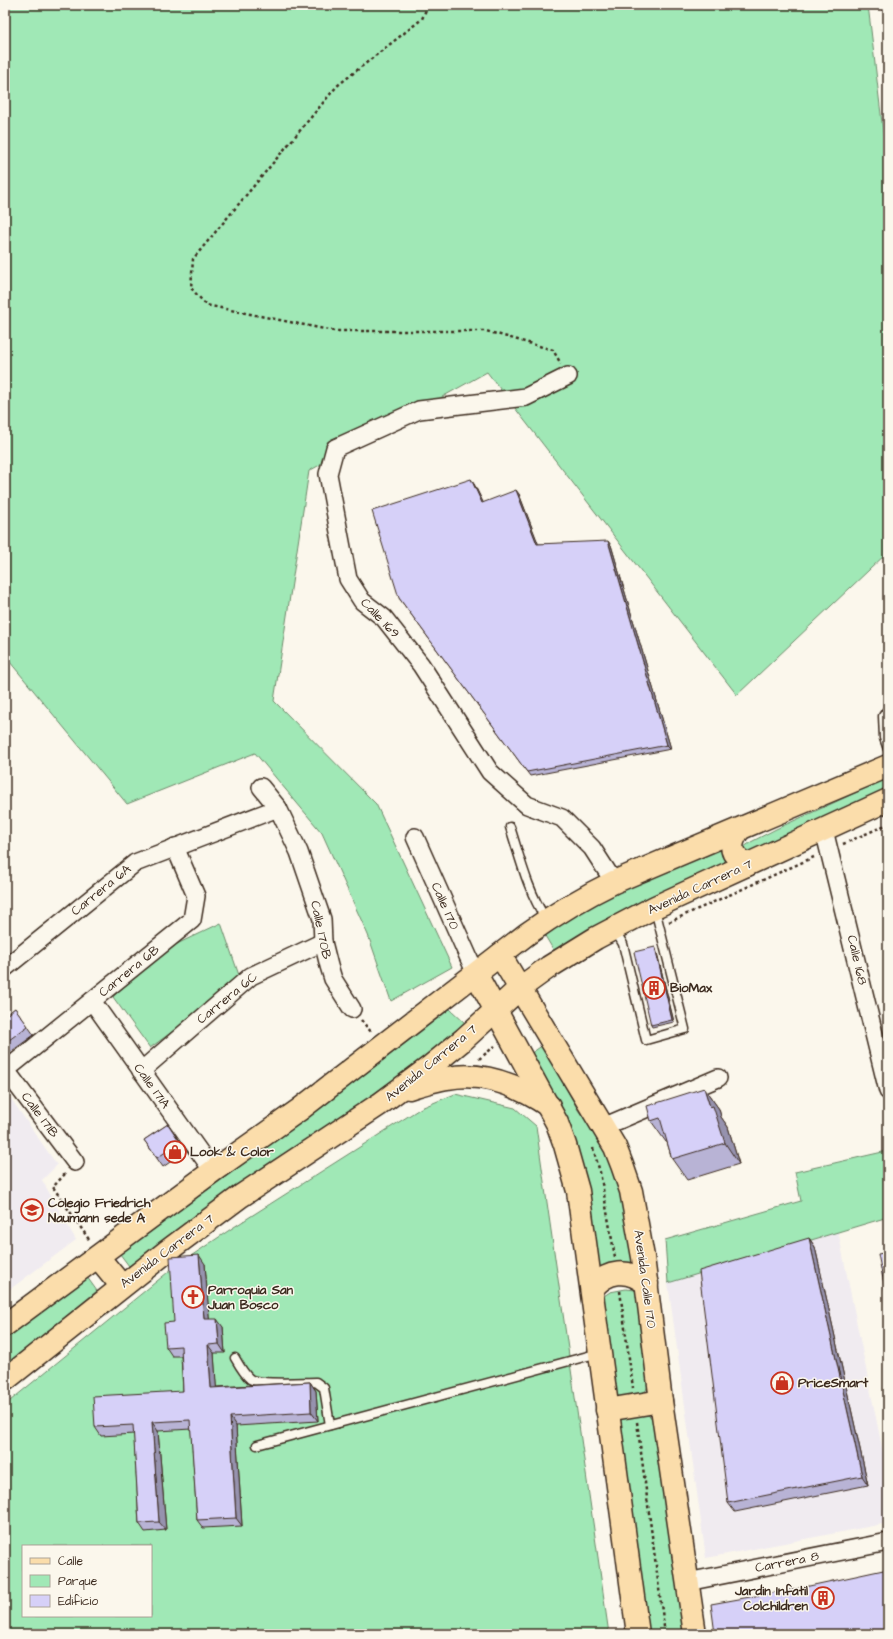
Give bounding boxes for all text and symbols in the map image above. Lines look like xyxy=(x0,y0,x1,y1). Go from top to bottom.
street label: Calle 169 xyxy=(356,594,404,642)
street label: Avenida Carrera 7 xyxy=(645,855,755,919)
street label: Carrera 6A xyxy=(67,860,135,920)
street label: Calle 170 xyxy=(427,879,463,933)
street label: Calle 170B xyxy=(306,899,336,961)
street label: Calle 168 xyxy=(843,933,872,987)
street label: Carrera 6B xyxy=(95,941,163,1001)
street label: Carrera 6C xyxy=(193,968,261,1028)
building icon: BioMax xyxy=(641,975,667,1001)
place label: BioMax xyxy=(670,979,713,997)
street label: Avenida Carrera 7 xyxy=(381,1020,481,1106)
street label: Calle 171A xyxy=(129,1060,175,1113)
street label: Calle 171B xyxy=(17,1089,63,1141)
shop icon: Look & Color xyxy=(162,1139,188,1165)
place label: Look & Color xyxy=(190,1143,275,1161)
place label: Colegio Friedrich Naumann sede A xyxy=(48,1194,151,1227)
school or university icon: Colegio Friedrich Naumann sede A xyxy=(19,1197,45,1223)
street label: Avenida Carrera 7 xyxy=(116,1210,218,1292)
street label: Avenida Calle 170 xyxy=(629,1229,661,1329)
place label: Parroquia San Juan Bosco xyxy=(207,1281,294,1314)
church icon: Parroquia San Juan Bosco xyxy=(180,1284,206,1310)
shop icon: PriceSmart xyxy=(769,1370,795,1396)
place label: PriceSmart xyxy=(798,1374,869,1392)
legend xyxy=(22,1545,152,1617)
street label: Carrera 8 xyxy=(754,1547,821,1577)
text: Calle xyxy=(58,1553,83,1570)
text: Parque xyxy=(58,1573,98,1590)
place label: Jardin Infatil Colchildren xyxy=(734,1582,808,1615)
building icon: Jardin Infatil Colchildren xyxy=(810,1585,836,1611)
text: Edificio xyxy=(58,1593,98,1610)

